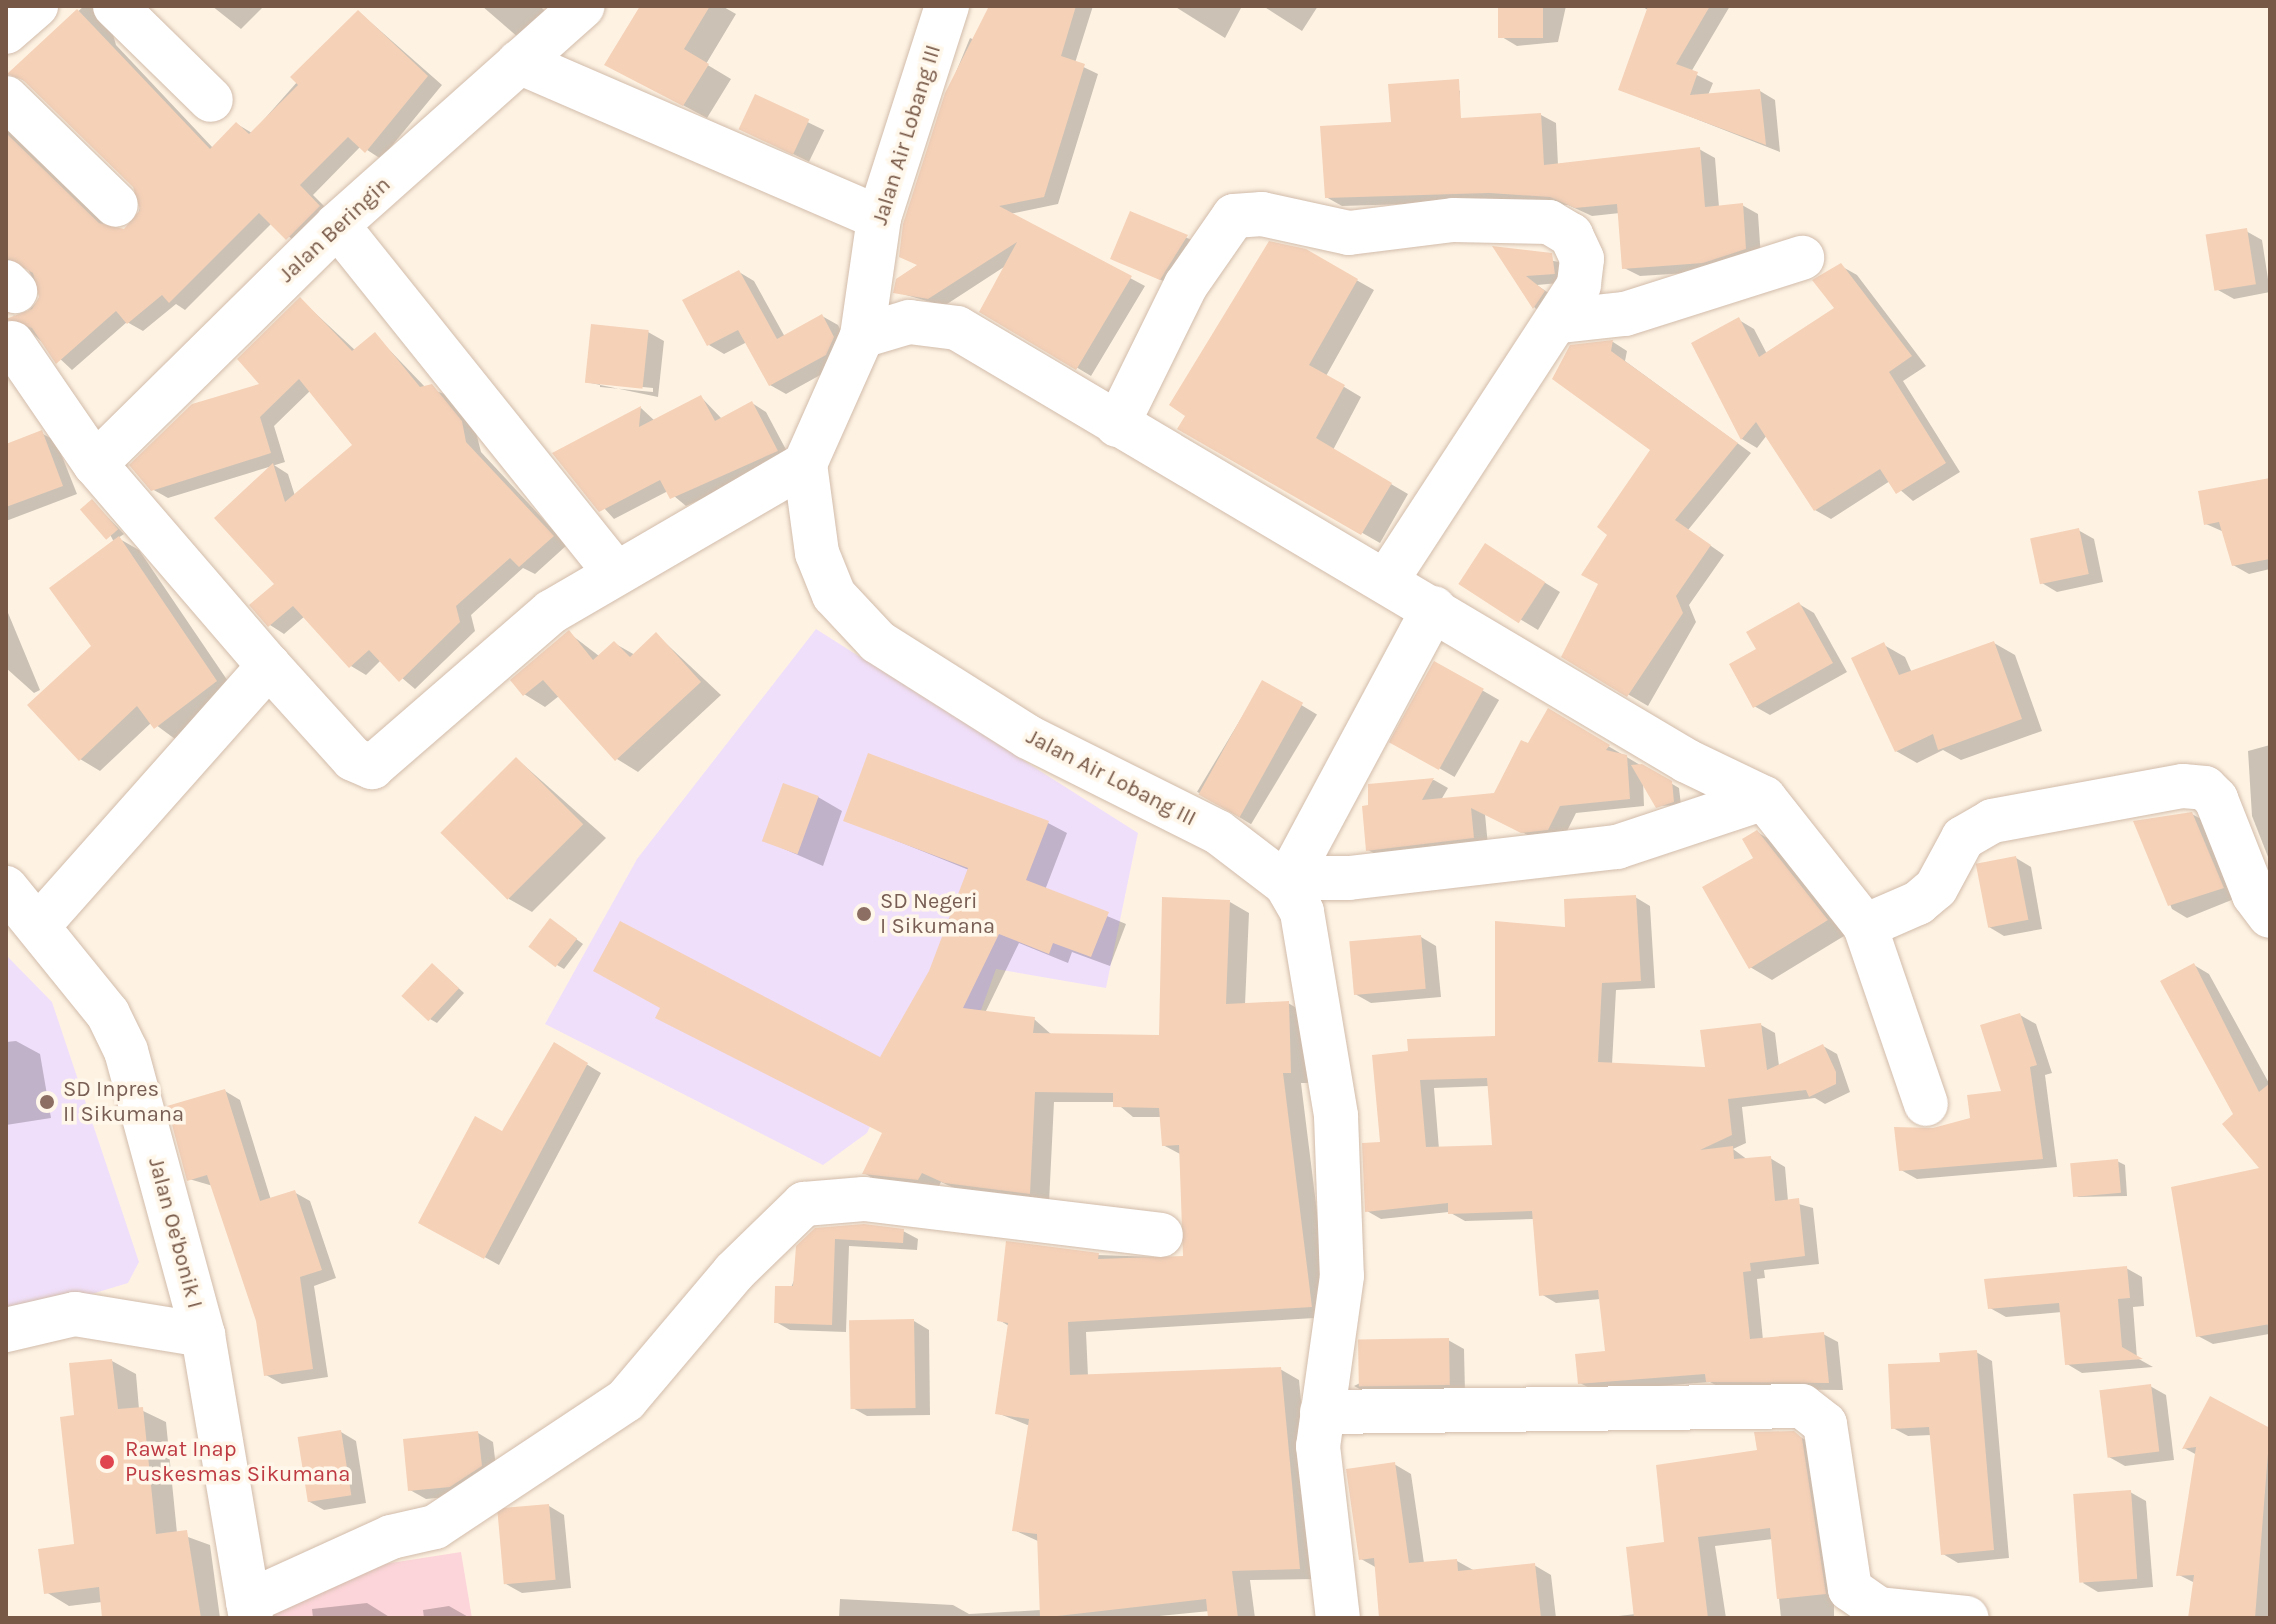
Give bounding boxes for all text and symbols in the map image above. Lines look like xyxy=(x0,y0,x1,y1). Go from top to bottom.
street label: Jalan Air Lobang III xyxy=(867,42,947,228)
street label: Jalan Beringin xyxy=(274,172,396,288)
street label: Jalan Air Lobang III xyxy=(1022,724,1200,832)
place label: SD Negeri I Sikumana xyxy=(880,888,995,940)
marker: SD Negeri I Sikumana xyxy=(855,905,873,923)
place label: SD Inpres II Sikumana xyxy=(63,1076,184,1128)
marker: SD Inpres II Sikumana xyxy=(38,1093,56,1111)
street label: Jalan Oe'bonik I xyxy=(142,1155,208,1311)
place label: Rawat Inap Puskesmas Sikumana xyxy=(125,1436,350,1488)
marker: Rawat Inap Puskesmas Sikumana xyxy=(96,1451,118,1473)

